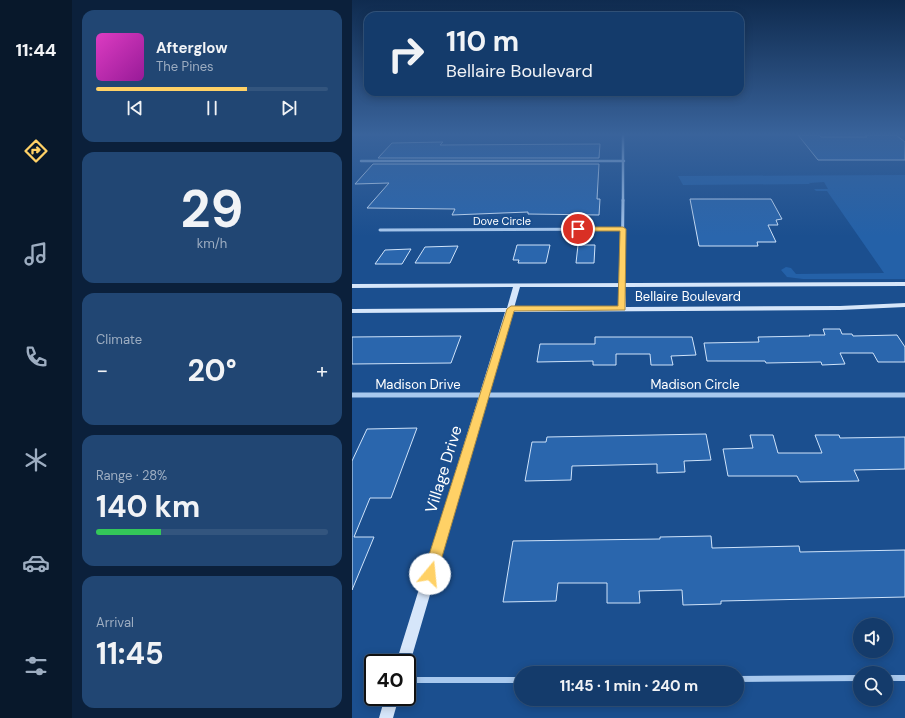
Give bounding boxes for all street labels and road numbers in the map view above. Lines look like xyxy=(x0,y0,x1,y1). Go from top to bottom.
street label: Dove Circle xyxy=(473,214,531,228)
street label: Bellaire Boulevard xyxy=(635,288,741,305)
street label: Madison Drive xyxy=(375,376,461,393)
street label: Madison Circle xyxy=(650,376,740,393)
street label: Village Drive xyxy=(420,423,467,515)

